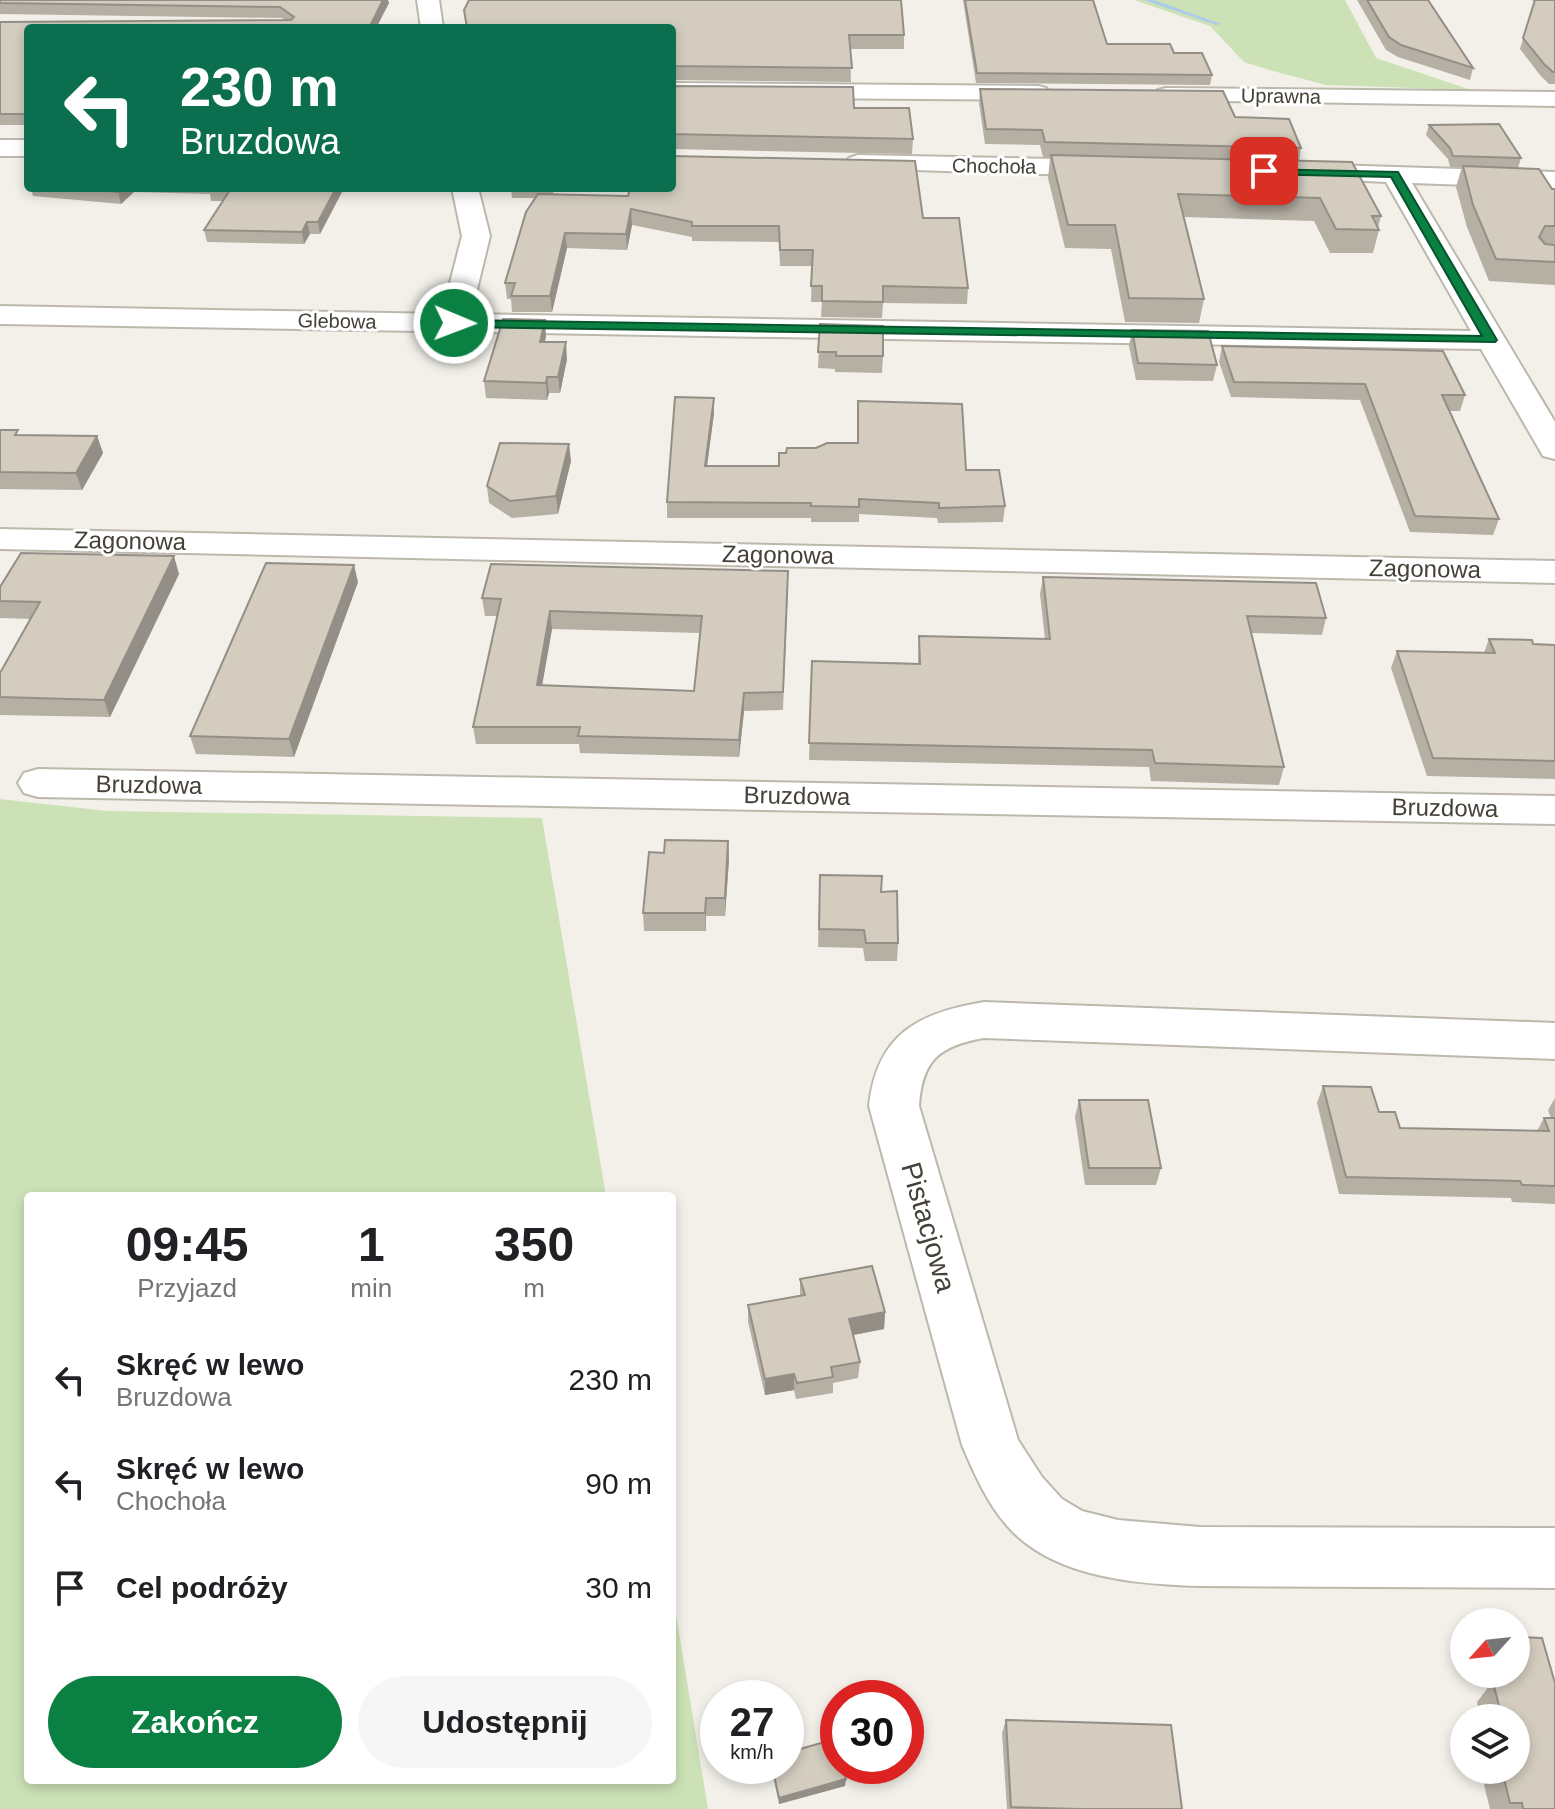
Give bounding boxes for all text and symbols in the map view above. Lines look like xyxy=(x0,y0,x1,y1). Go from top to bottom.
text: 230 m xyxy=(180,55,339,118)
icon: left xyxy=(48,56,152,160)
street label: Uprawna xyxy=(1241,84,1322,108)
text: Bruzdowa xyxy=(180,121,340,162)
pin xyxy=(1230,137,1298,205)
icon: arrive xyxy=(1242,149,1286,193)
street label: Chochoła xyxy=(952,154,1037,178)
position arrow xyxy=(412,281,496,365)
street label: Glebowa xyxy=(297,309,378,333)
street label: Zagonowa xyxy=(74,526,187,555)
street label: Zagonowa xyxy=(722,540,835,569)
street label: Zagonowa xyxy=(1369,554,1482,583)
street label: Bruzdowa xyxy=(95,770,203,799)
street label: Bruzdowa xyxy=(743,781,851,810)
street label: Bruzdowa xyxy=(1391,793,1499,822)
street label: Pistacjowa xyxy=(895,1159,962,1296)
text: 09:45 xyxy=(126,1218,249,1271)
text: 1 xyxy=(358,1218,385,1271)
text: 350 xyxy=(494,1218,574,1271)
text: Przyjazd xyxy=(137,1273,237,1303)
text: min xyxy=(350,1273,392,1303)
text: m xyxy=(523,1273,545,1303)
text: Skręć w lewo xyxy=(116,1348,304,1381)
icon: left xyxy=(48,1358,92,1402)
text: 230 m xyxy=(569,1363,652,1396)
text: Bruzdowa xyxy=(116,1382,232,1412)
text: Skręć w lewo xyxy=(116,1452,304,1485)
icon: left xyxy=(48,1462,92,1506)
text: 90 m xyxy=(585,1467,652,1500)
text: Chochoła xyxy=(116,1486,226,1516)
icon: arrive xyxy=(48,1566,92,1610)
text: Cel podróży xyxy=(116,1571,288,1604)
text: 30 m xyxy=(585,1571,652,1604)
north arrow xyxy=(1450,1608,1530,1688)
map controls xyxy=(1450,1608,1530,1784)
button: Zakończ xyxy=(48,1676,342,1768)
button: Udostępnij xyxy=(358,1676,652,1768)
speed limit sign: 30 xyxy=(820,1680,924,1784)
text: 27 xyxy=(730,1700,774,1744)
button: layers xyxy=(1450,1704,1530,1784)
text: km/h xyxy=(730,1741,774,1763)

